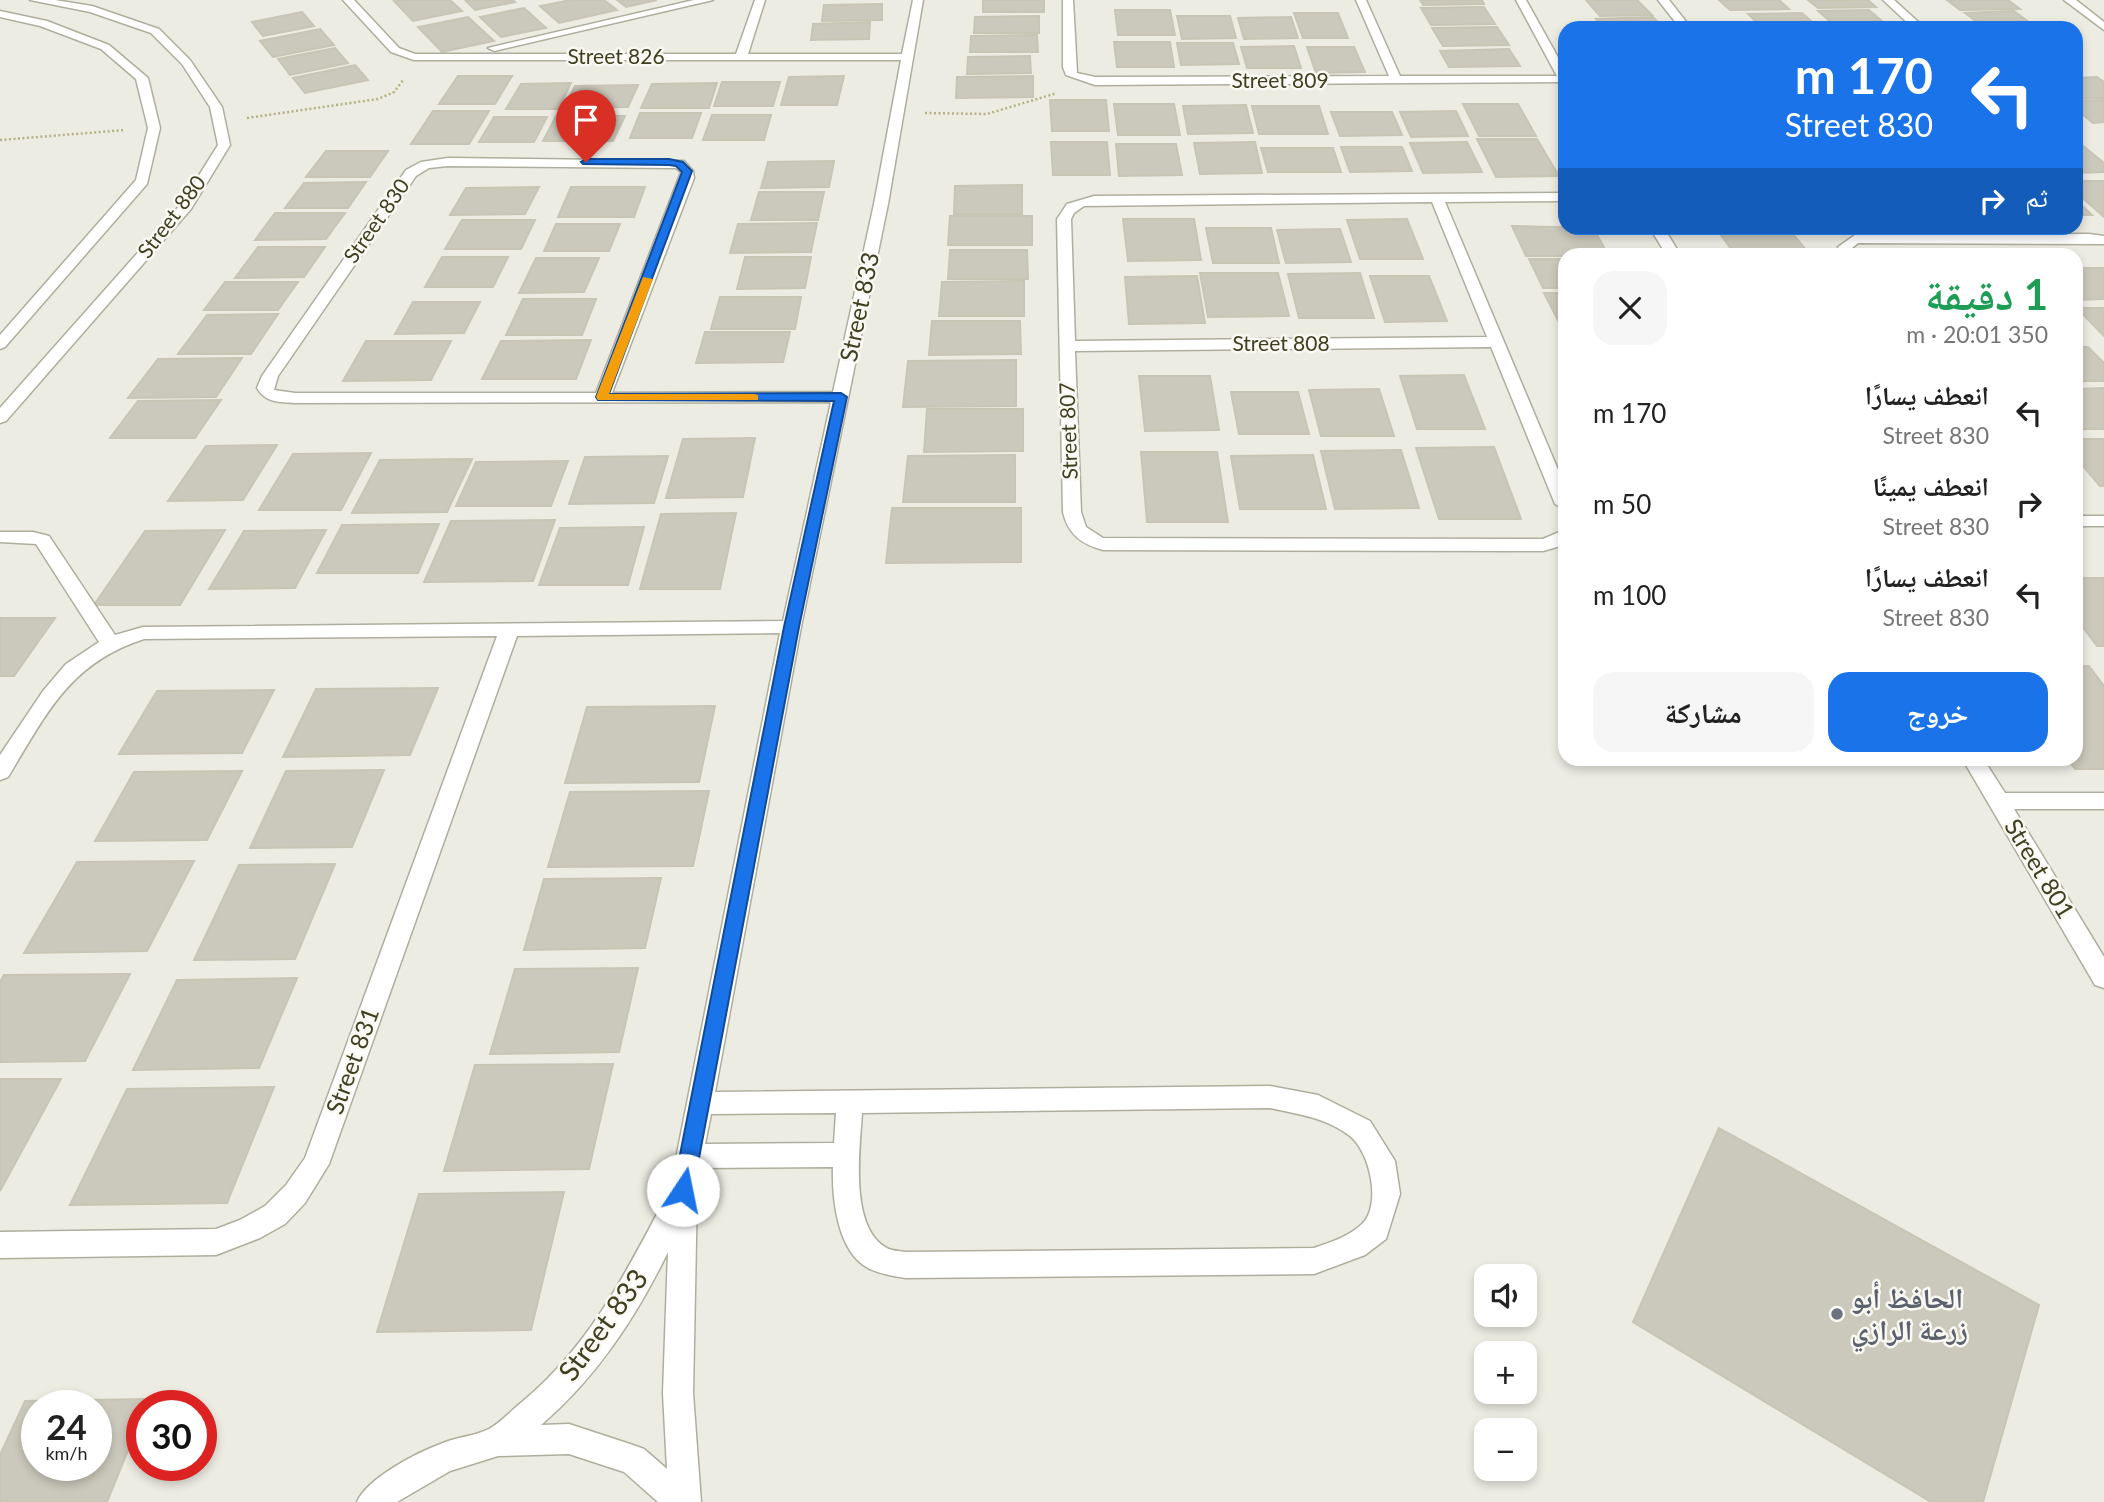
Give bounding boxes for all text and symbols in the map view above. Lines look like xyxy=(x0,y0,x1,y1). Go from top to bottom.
street label: Street 826 xyxy=(567,43,665,68)
text: 170 m xyxy=(1795,46,1933,104)
icon: left xyxy=(1957,49,2048,140)
street label: Street 809 xyxy=(1231,67,1329,92)
pin xyxy=(556,90,616,162)
icon: arrive xyxy=(567,101,605,139)
text: Street 830 xyxy=(1785,105,1933,144)
street label: Street 880 xyxy=(132,170,210,262)
street label: Street 830 xyxy=(338,173,414,267)
text: ثم xyxy=(2025,181,2048,213)
icon: right xyxy=(1973,182,2011,220)
street label: Street 833 xyxy=(833,249,884,364)
text: 1 دقيقة xyxy=(1925,269,2048,319)
button: close xyxy=(1593,271,1667,345)
text: 350 m · 20:01 xyxy=(1906,320,2048,348)
street label: Street 808 xyxy=(1232,330,1330,355)
text: انعطف يسارًا xyxy=(1865,379,1989,411)
street label: Street 807 xyxy=(1053,382,1082,480)
icon: left xyxy=(2010,394,2048,432)
text: 170 m xyxy=(1593,397,1666,429)
text: Street 830 xyxy=(1883,421,1989,449)
text: انعطف يمينًا xyxy=(1872,470,1989,502)
icon: right xyxy=(2010,485,2048,523)
text: 50 m xyxy=(1593,488,1651,520)
text: Street 830 xyxy=(1883,512,1989,540)
text: انعطف يسارًا xyxy=(1865,561,1989,593)
icon: left xyxy=(2010,576,2048,614)
text: 100 m xyxy=(1593,579,1666,611)
text: Street 830 xyxy=(1883,603,1989,631)
button: مشاركة xyxy=(1593,672,1814,752)
button: خروج xyxy=(1828,672,2048,752)
street label: Street 801 xyxy=(1999,813,2081,923)
street label: Street 831 xyxy=(319,1003,384,1118)
position arrow xyxy=(646,1153,720,1227)
street label: Street 833 xyxy=(550,1262,654,1387)
map controls xyxy=(1474,1264,1537,1481)
button: sound xyxy=(1474,1264,1537,1327)
place label: الحافظ أبو زرعة الرازي xyxy=(1851,1280,1968,1353)
marker: الحافظ أبو زرعة الرازي xyxy=(1829,1306,1845,1322)
button: + xyxy=(1474,1341,1537,1404)
speed limit sign: 30 xyxy=(126,1390,217,1481)
text: 24 xyxy=(46,1405,87,1447)
button: − xyxy=(1474,1418,1537,1481)
text: km/h xyxy=(45,1442,88,1464)

